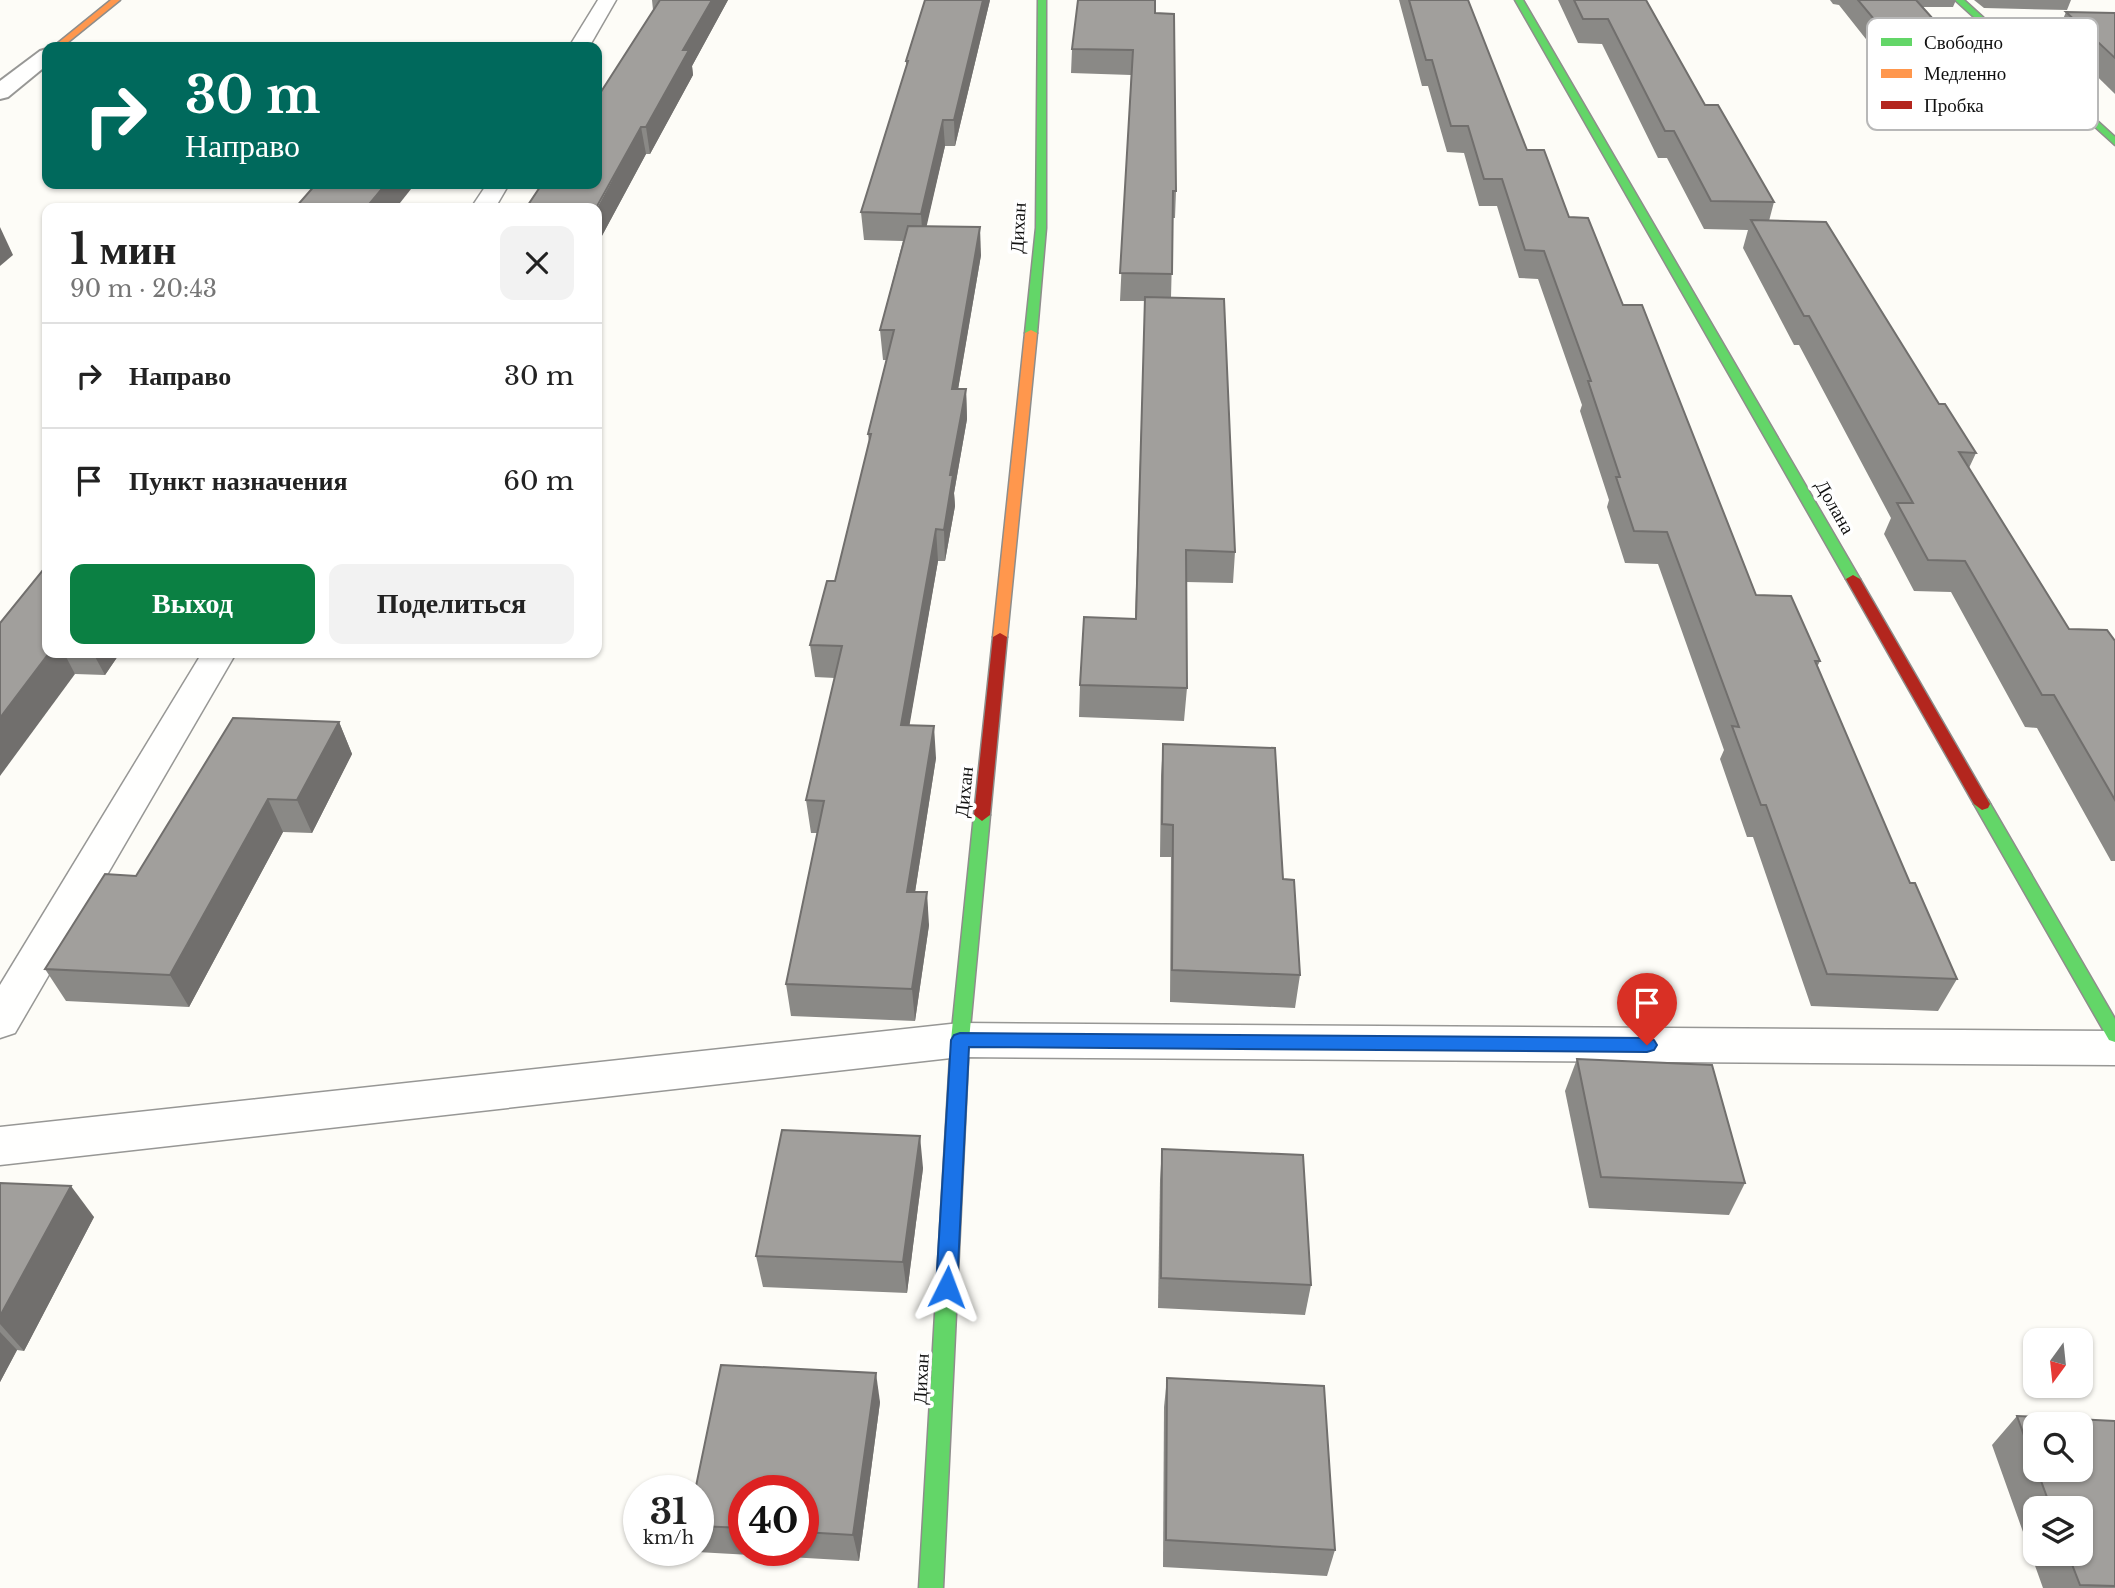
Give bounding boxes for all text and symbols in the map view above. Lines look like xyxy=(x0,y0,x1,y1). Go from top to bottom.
legend xyxy=(1867,18,2098,130)
text: Свободно xyxy=(1924,31,2003,54)
text: Медленно xyxy=(1924,62,2006,85)
text: 30 m xyxy=(185,65,320,126)
icon: right xyxy=(70,70,161,161)
text: Пробка xyxy=(1924,94,1984,117)
text: Направо xyxy=(185,126,300,166)
street label: Дихан xyxy=(1005,202,1031,254)
text: 1 мин xyxy=(70,223,177,275)
button: close xyxy=(500,226,574,300)
text: 90 m · 20:43 xyxy=(70,275,217,303)
icon: right xyxy=(70,357,108,395)
text: Направо xyxy=(129,360,231,392)
text: 30 m xyxy=(504,360,574,392)
icon: arrive xyxy=(70,462,108,500)
text: Пункт назначения xyxy=(129,465,347,497)
text: 60 m xyxy=(503,465,574,497)
street label: Долана xyxy=(1810,476,1860,539)
button: Выход xyxy=(70,564,315,644)
button: Поделиться xyxy=(329,564,574,644)
street label: Дихан xyxy=(950,765,978,819)
pin xyxy=(1617,973,1677,1045)
icon: arrive xyxy=(1628,984,1666,1022)
position arrow xyxy=(910,1250,984,1324)
north arrow xyxy=(2023,1328,2093,1398)
map controls xyxy=(2023,1328,2093,1566)
street label: Дихан xyxy=(908,1353,934,1405)
button: search xyxy=(2023,1412,2093,1482)
speed limit sign: 40 xyxy=(728,1475,819,1566)
text: 31 xyxy=(650,1490,687,1533)
button: layers xyxy=(2023,1496,2093,1566)
text: km/h xyxy=(643,1527,694,1549)

